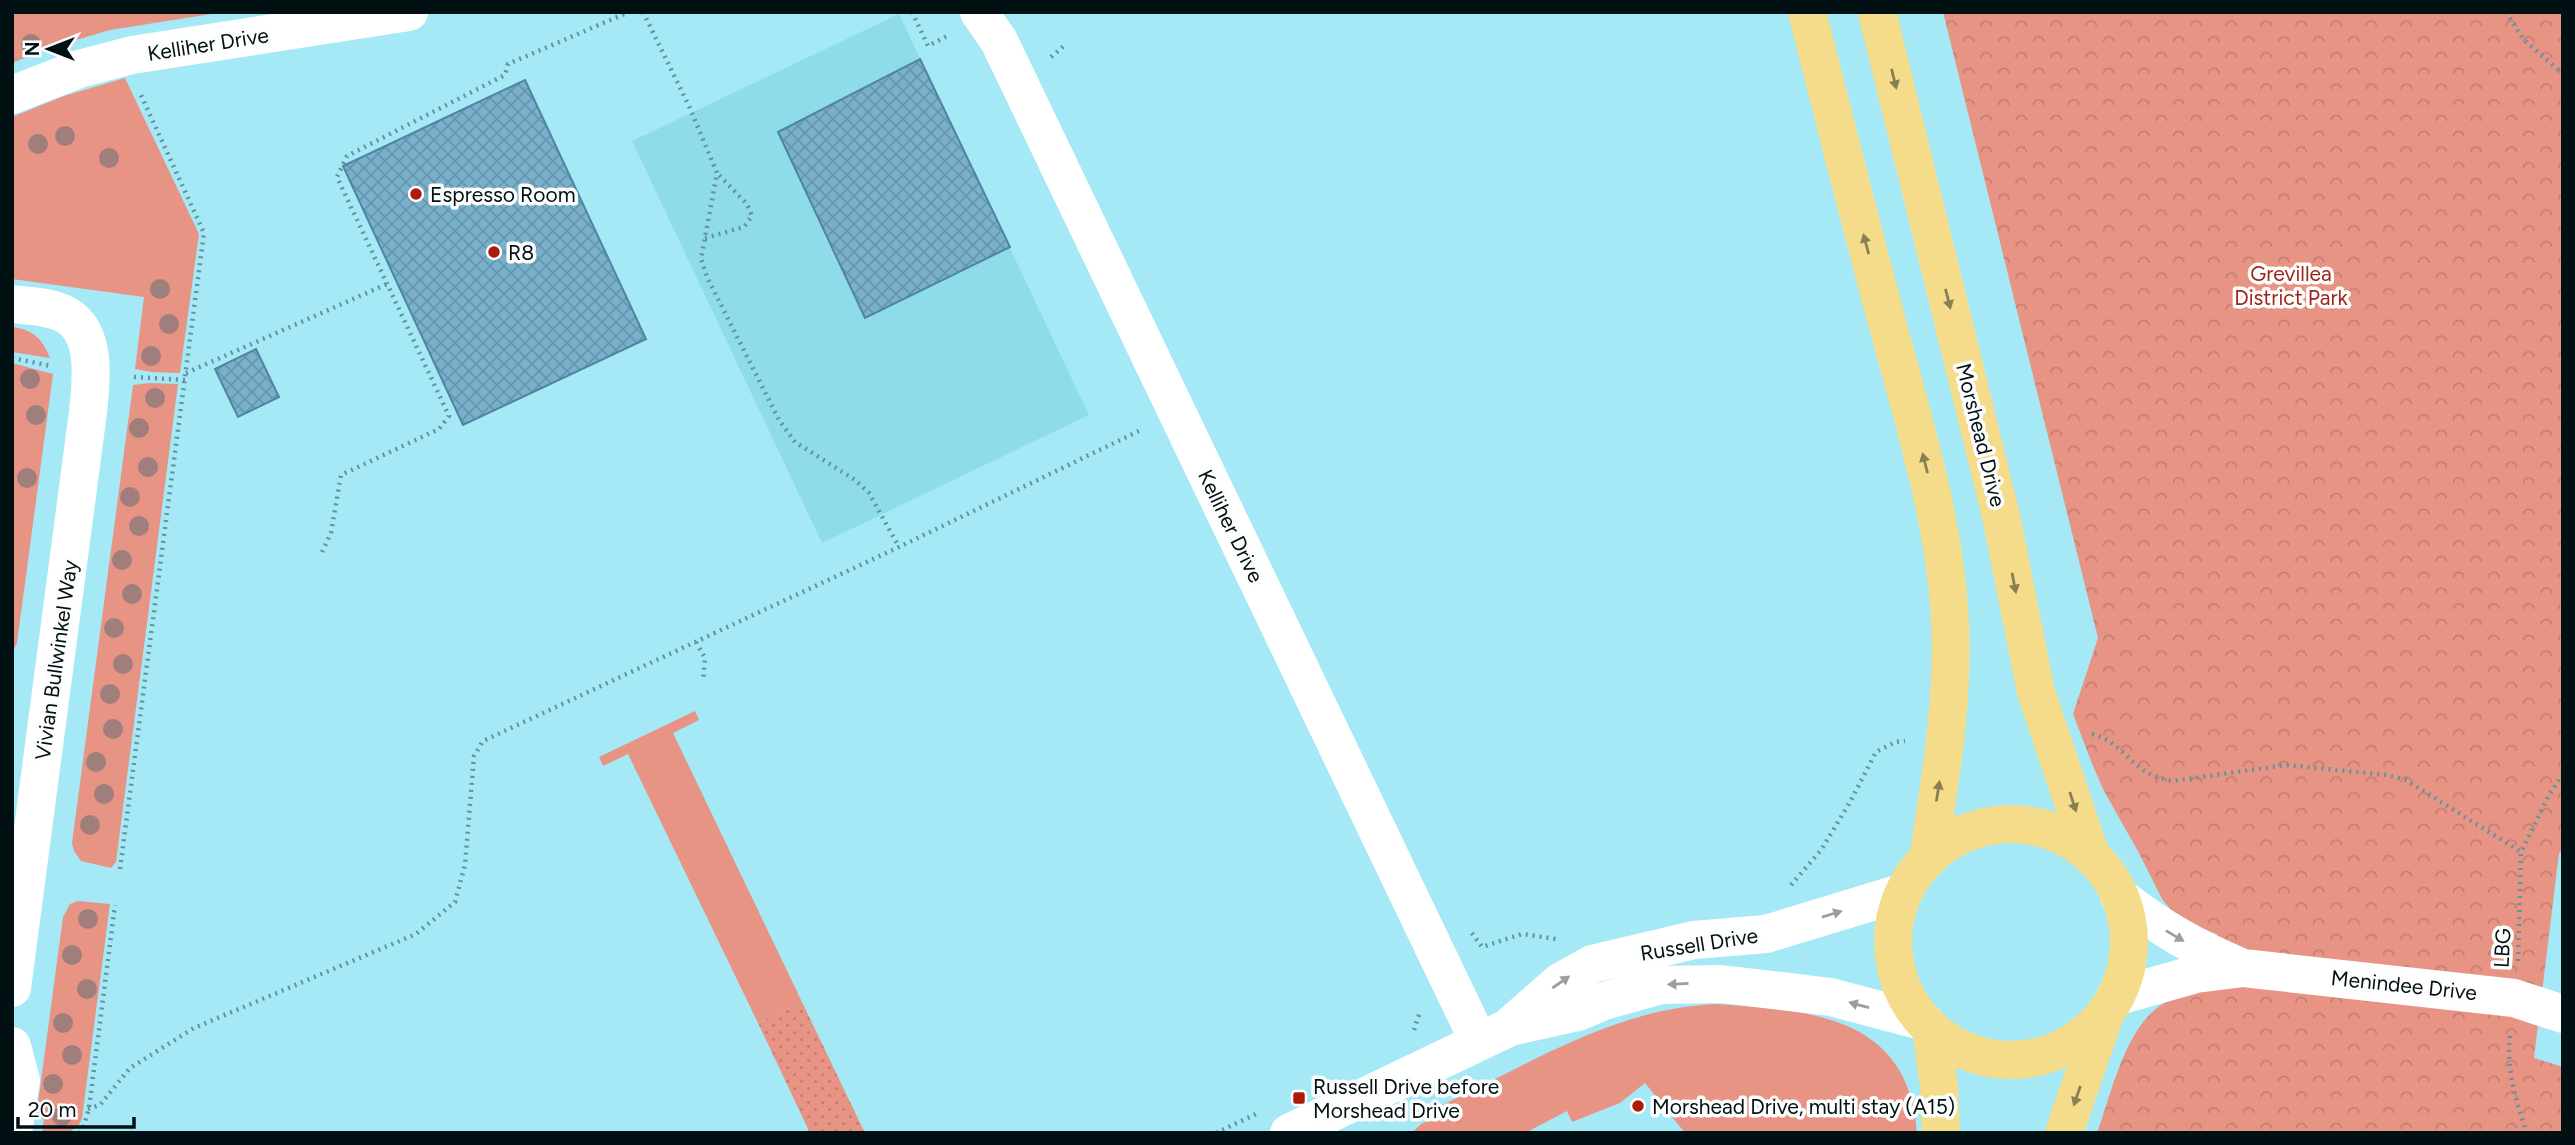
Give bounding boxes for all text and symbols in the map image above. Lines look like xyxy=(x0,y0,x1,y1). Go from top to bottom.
north arrow xyxy=(14,14,84,84)
street label: Kelliher Drive xyxy=(146,22,270,66)
text: N xyxy=(21,42,44,56)
one-way arrow xyxy=(1888,68,1899,90)
place label: Espresso Room xyxy=(430,182,576,207)
marker: Espresso Room xyxy=(408,186,424,202)
one-way arrow xyxy=(1860,232,1871,254)
place label: R8 xyxy=(508,240,534,265)
marker: R8 xyxy=(486,244,502,260)
park label: Grevillea District Park xyxy=(2234,261,2349,310)
one-way arrow xyxy=(1943,289,1954,311)
street label: Morshead Drive xyxy=(1951,361,2011,509)
one-way arrow xyxy=(1919,452,1930,474)
street label: Kelliher Drive xyxy=(1193,466,1269,586)
street label: Vivian Bullwinkel Way xyxy=(30,558,82,762)
one-way arrow xyxy=(2009,572,2020,594)
one-way arrow xyxy=(1933,780,1944,802)
one-way arrow xyxy=(2068,791,2079,812)
one-way arrow xyxy=(1821,909,1842,919)
street label: Russell Drive xyxy=(1638,922,1760,966)
street label: LBG xyxy=(2488,927,2516,968)
one-way arrow xyxy=(2165,929,2184,942)
street label: Menindee Drive xyxy=(2330,965,2478,1005)
one-way arrow xyxy=(1552,975,1570,989)
one-way arrow xyxy=(1667,979,1689,990)
one-way arrow xyxy=(1848,999,1870,1010)
place label: Russell Drive before Morshead Drive xyxy=(1313,1074,1499,1123)
one-way arrow xyxy=(2071,1085,2082,1106)
scale bar xyxy=(18,1086,133,1130)
marker: Russell Drive before Morshead Drive xyxy=(1291,1090,1307,1106)
place label: Morshead Drive, multi stay (A15) xyxy=(1652,1094,1955,1119)
text: 20 m xyxy=(28,1097,76,1122)
marker: Morshead Drive, multi stay (A15) xyxy=(1630,1098,1646,1114)

